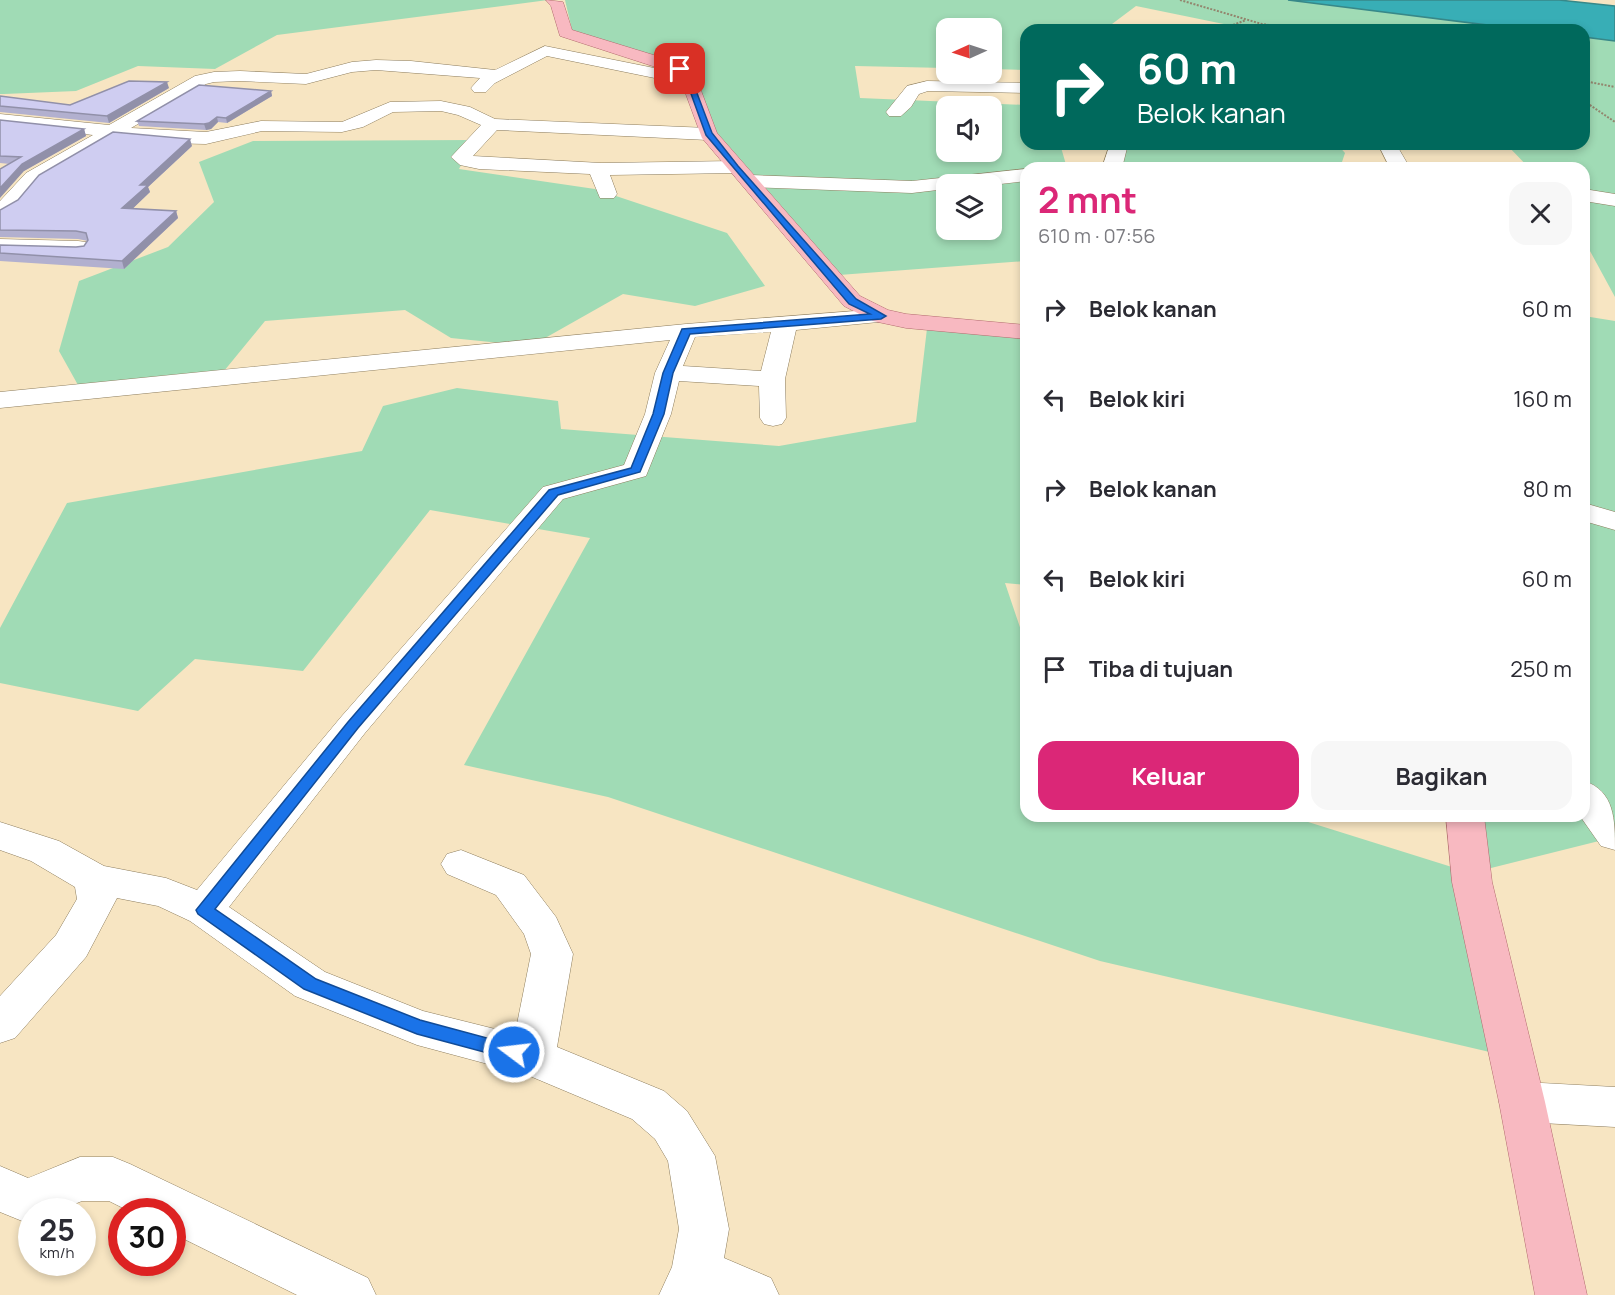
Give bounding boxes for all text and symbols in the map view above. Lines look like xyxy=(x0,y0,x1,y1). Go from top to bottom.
north arrow xyxy=(936,18,1002,84)
map controls xyxy=(936,18,1002,240)
text: 60 m xyxy=(1137,39,1237,97)
pin xyxy=(654,43,705,94)
icon: right xyxy=(1038,48,1116,126)
icon: arrive xyxy=(663,52,696,85)
text: Belok kanan xyxy=(1137,94,1286,131)
button: sound xyxy=(936,96,1002,162)
button: layers xyxy=(936,174,1002,240)
text: 2 mnt xyxy=(1038,175,1137,224)
button: close xyxy=(1509,182,1572,245)
text: 610 m · 07:56 xyxy=(1038,222,1156,249)
icon: right xyxy=(1038,293,1071,326)
text: Belok kanan xyxy=(1089,294,1217,324)
text: 60 m xyxy=(1522,294,1572,324)
icon: left xyxy=(1038,383,1071,416)
text: Belok kiri xyxy=(1089,384,1185,414)
text: 160 m xyxy=(1513,384,1572,414)
icon: right xyxy=(1038,473,1071,506)
text: Belok kanan xyxy=(1089,474,1217,504)
text: 80 m xyxy=(1523,474,1572,504)
icon: left xyxy=(1038,563,1071,596)
text: Belok kiri xyxy=(1089,564,1185,594)
text: 60 m xyxy=(1522,564,1572,594)
icon: arrive xyxy=(1038,653,1071,686)
text: Tiba di tujuan xyxy=(1089,654,1233,684)
text: 250 m xyxy=(1510,654,1572,684)
button: Keluar xyxy=(1038,741,1299,810)
button: Bagikan xyxy=(1311,741,1572,810)
position arrow xyxy=(482,1020,546,1084)
speed limit sign: 30 xyxy=(108,1198,186,1276)
text: 25 xyxy=(39,1209,75,1250)
text: km/h xyxy=(40,1242,74,1263)

